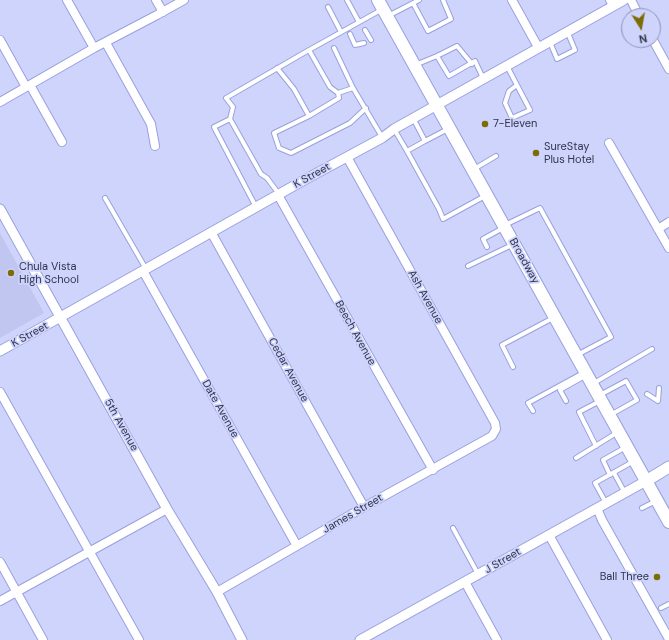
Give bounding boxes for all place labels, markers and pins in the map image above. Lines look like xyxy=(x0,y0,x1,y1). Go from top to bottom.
place label: 7-Eleven xyxy=(493,117,537,131)
marker: 7-Eleven xyxy=(480,119,490,129)
place label: SureStay Plus Hotel xyxy=(544,140,594,166)
marker: SureStay Plus Hotel xyxy=(531,148,541,158)
place label: Chula Vista High School xyxy=(19,260,79,286)
marker: Chula Vista High School xyxy=(6,268,16,278)
place label: Ball Three xyxy=(600,570,649,584)
marker: Ball Three xyxy=(652,572,662,582)

